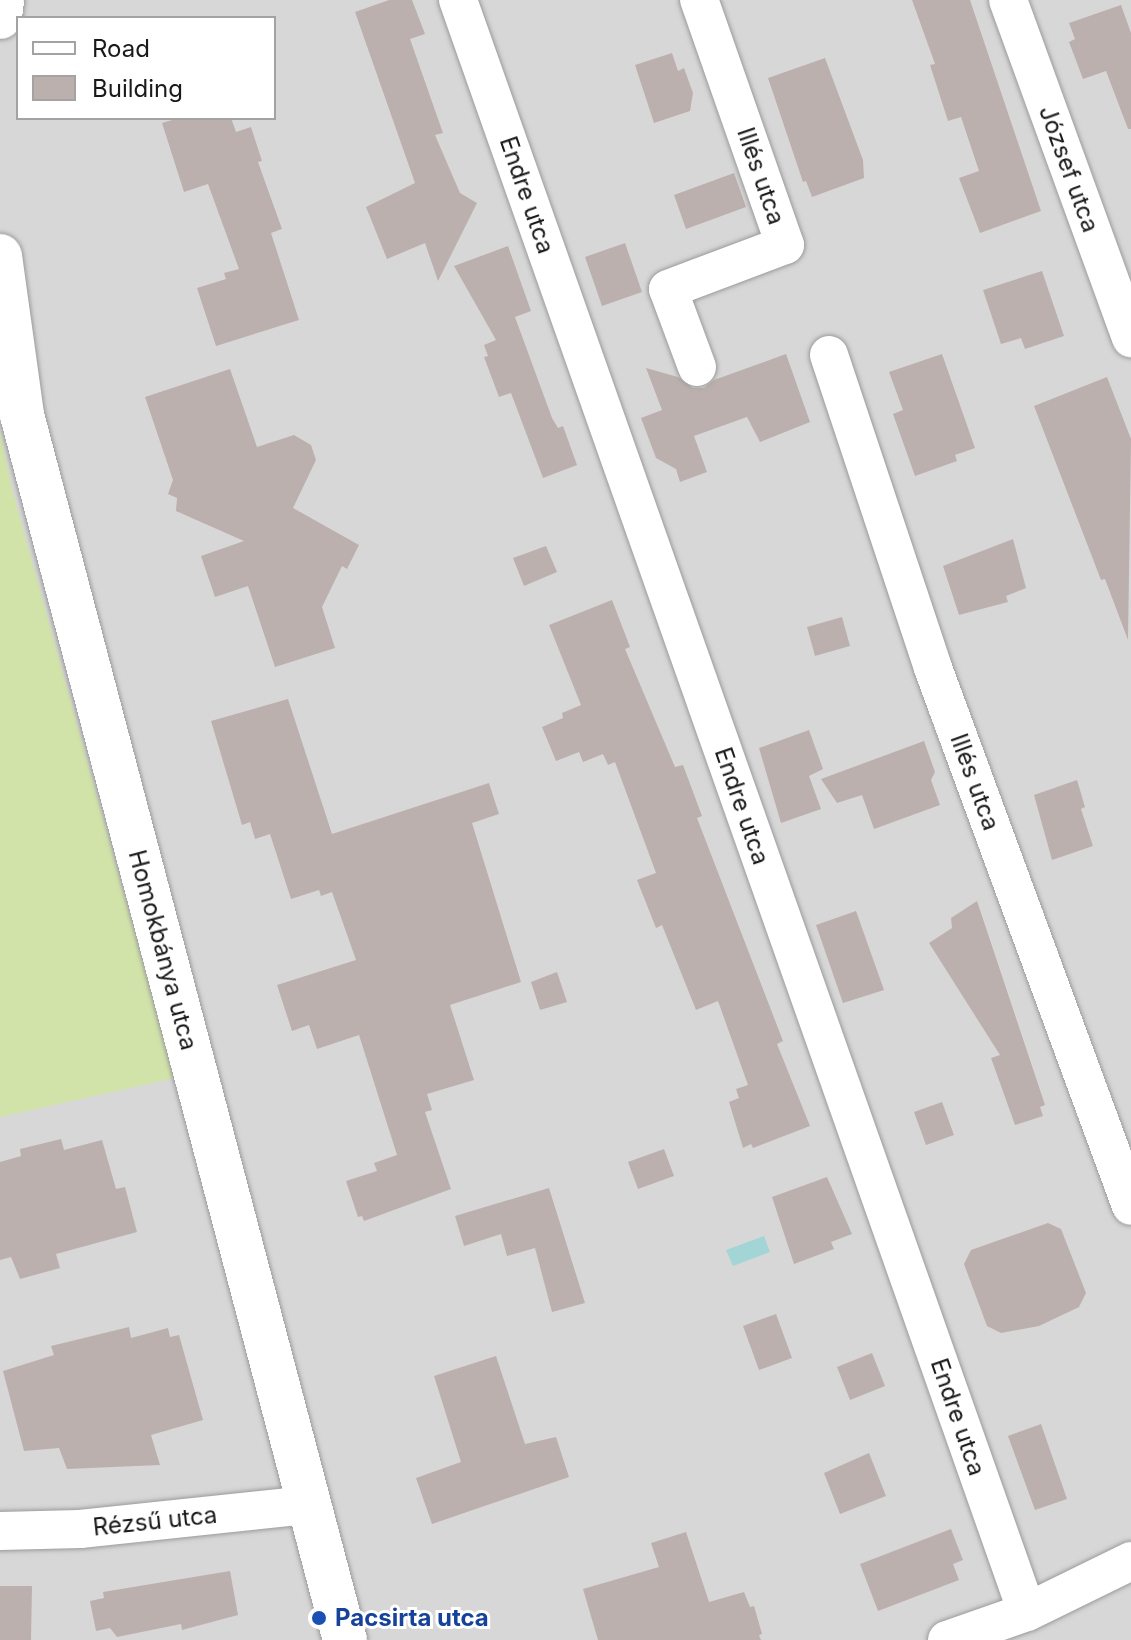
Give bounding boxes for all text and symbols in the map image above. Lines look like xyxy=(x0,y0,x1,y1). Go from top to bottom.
legend xyxy=(16,16,276,120)
text: Road xyxy=(92,34,150,63)
text: Building xyxy=(92,74,183,103)
street label: József utca xyxy=(1033,102,1105,236)
street label: Illés utca xyxy=(731,124,791,228)
street label: Endre utca xyxy=(494,133,560,257)
street label: Illés utca xyxy=(944,730,1006,834)
street label: Endre utca xyxy=(709,744,775,868)
street label: Homokbánya utca xyxy=(122,847,204,1053)
street label: Endre utca xyxy=(925,1355,991,1479)
street label: Rézsű utca xyxy=(91,1500,219,1542)
place label: Pacsirta utca xyxy=(335,1604,489,1632)
marker: Pacsirta utca xyxy=(310,1609,328,1627)

